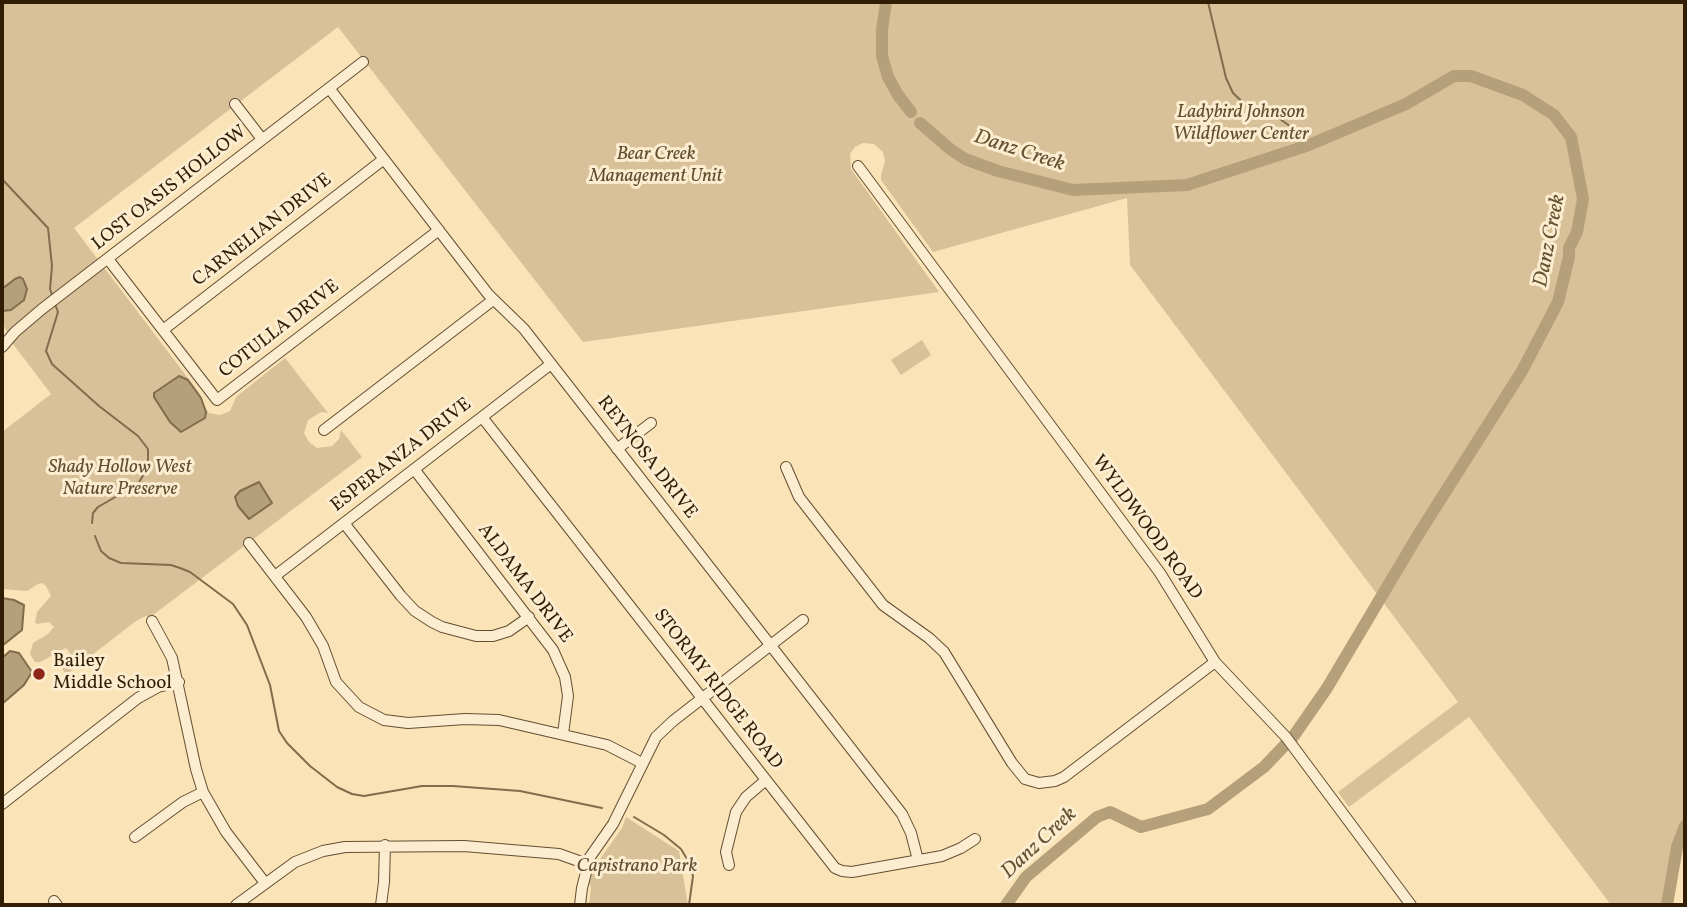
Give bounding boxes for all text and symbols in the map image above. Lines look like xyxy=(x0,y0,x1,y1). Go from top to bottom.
park label: Ladybird Johnson Wildflower Center xyxy=(1173,103,1309,147)
street label: LOST OASIS HOLLOW xyxy=(88,122,252,256)
water label: Danz Creek xyxy=(970,125,1068,179)
park label: Bear Creek Management Unit xyxy=(589,145,723,189)
street label: CARNELIAN DRIVE xyxy=(189,170,337,292)
water label: Danz Creek xyxy=(1530,192,1572,290)
street label: COTULLA DRIVE xyxy=(215,276,345,384)
street label: REYNOSA DRIVE xyxy=(591,392,701,524)
street label: ESPERANZA DRIVE xyxy=(327,394,477,518)
street label: WYLDWOOD ROAD xyxy=(1086,451,1206,605)
park label: Shady Hollow West Nature Preserve xyxy=(48,458,192,502)
street label: ALDAMA DRIVE xyxy=(472,520,576,648)
street label: STORMY RIDGE ROAD xyxy=(647,605,787,775)
place label: Bailey Middle School xyxy=(53,652,172,696)
marker: Bailey Middle School xyxy=(31,666,47,682)
water label: Danz Creek xyxy=(997,803,1083,885)
park label: Capistrano Park xyxy=(577,857,697,879)

